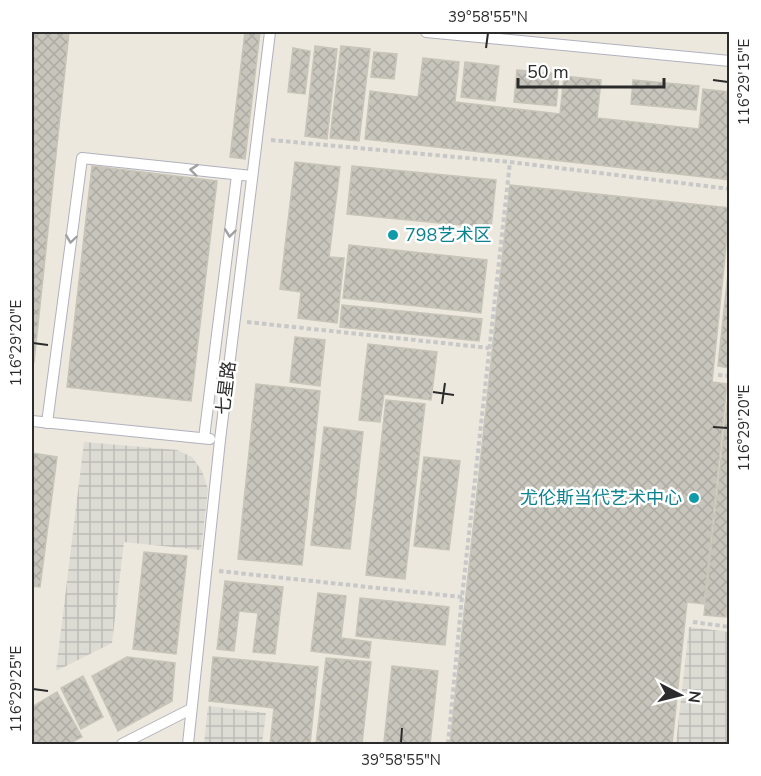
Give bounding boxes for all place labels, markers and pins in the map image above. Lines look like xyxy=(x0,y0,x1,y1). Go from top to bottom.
place label: 798艺术区 xyxy=(405,223,491,247)
marker: 798艺术区 xyxy=(386,228,400,242)
place label: 尤伦斯当代艺术中心 xyxy=(520,486,682,510)
marker: 尤伦斯当代艺术中心 xyxy=(687,491,701,505)

